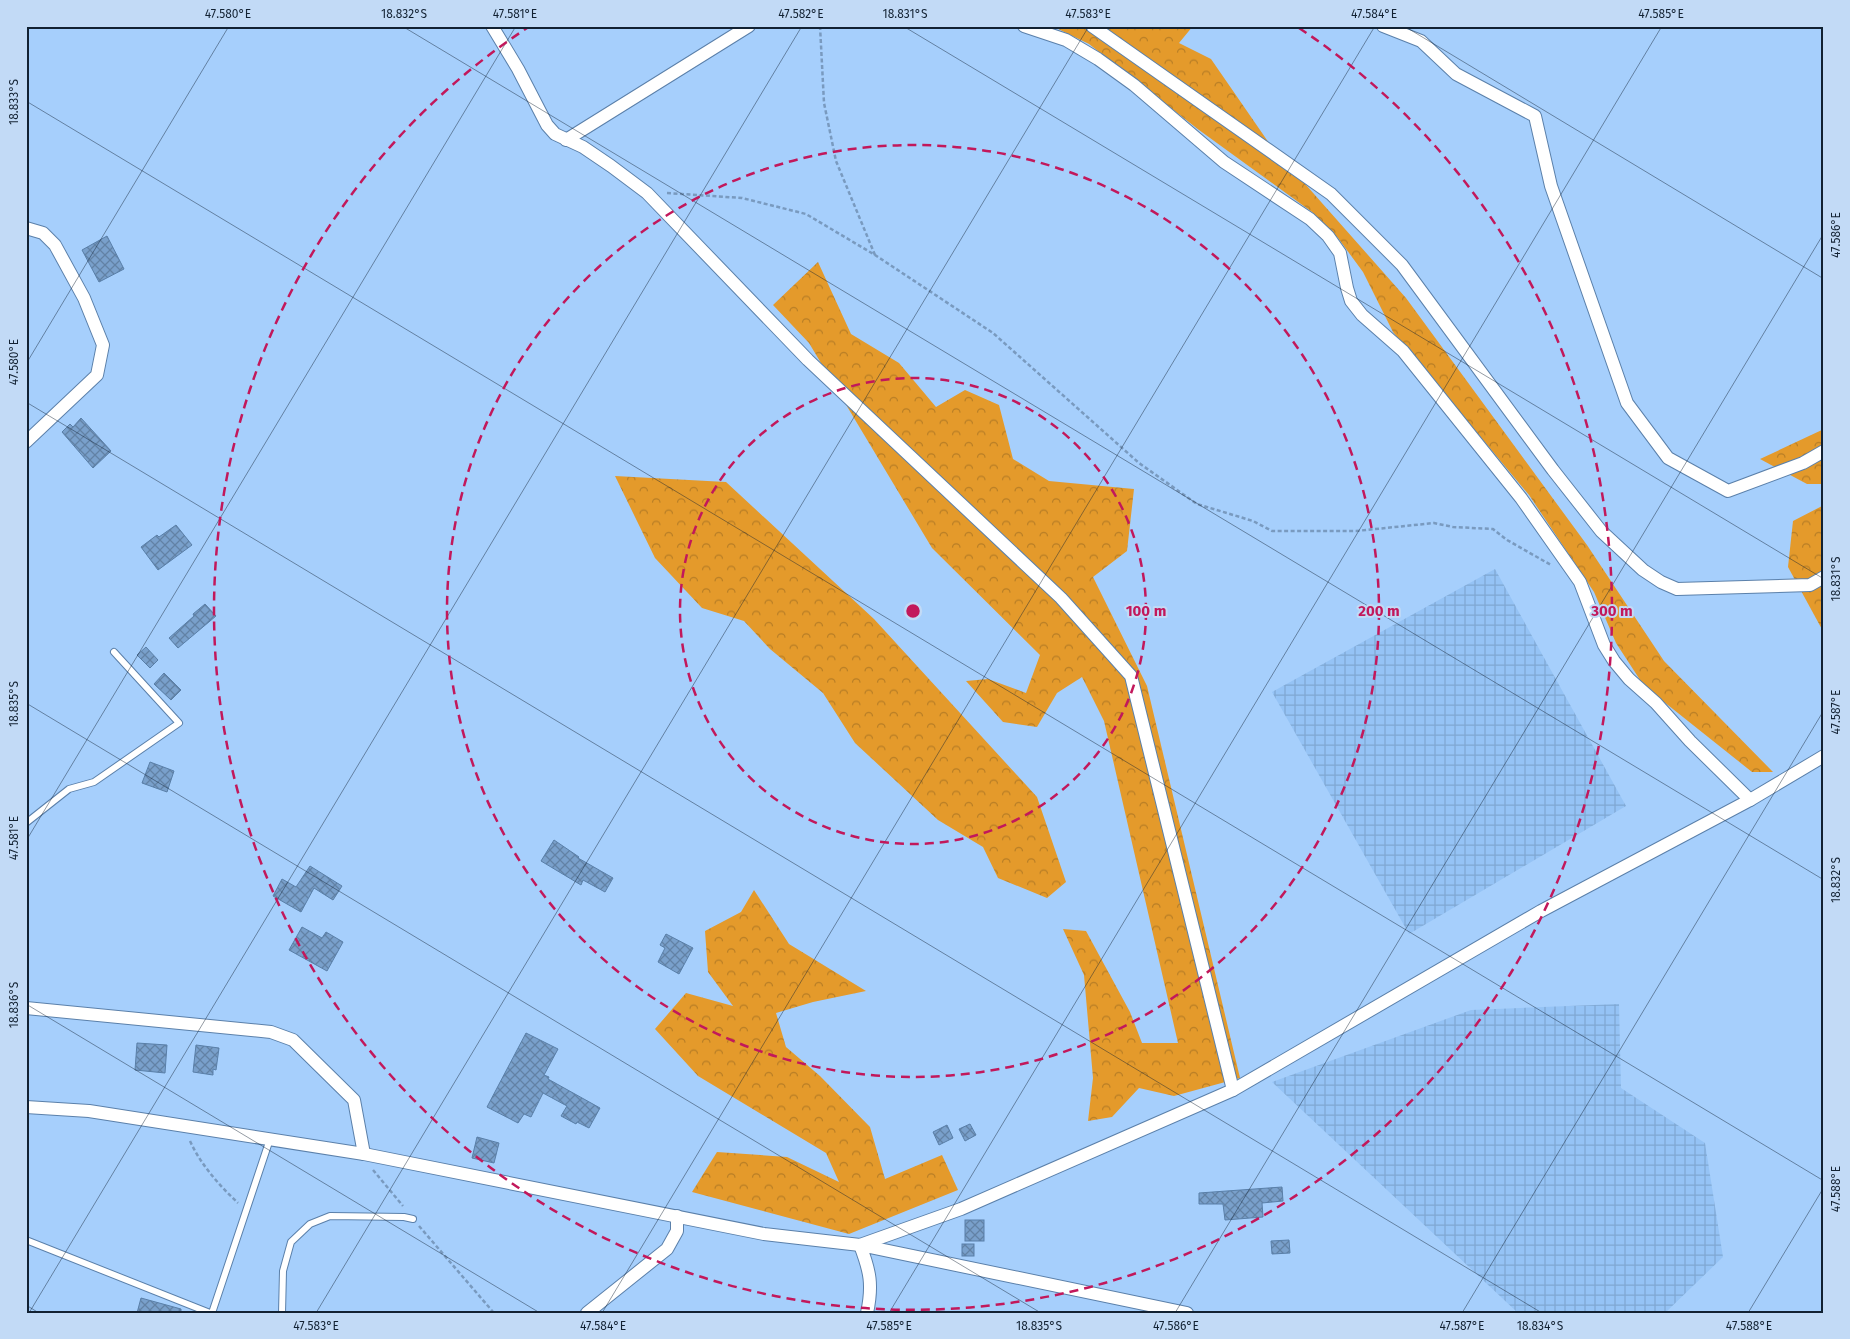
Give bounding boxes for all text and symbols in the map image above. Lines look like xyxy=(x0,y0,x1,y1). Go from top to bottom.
text: 47.580°E xyxy=(205,7,251,21)
text: 18.832°S xyxy=(381,7,427,21)
text: 47.581°E xyxy=(493,7,537,21)
text: 47.582°E xyxy=(778,7,824,21)
text: 18.831°S xyxy=(882,7,928,21)
text: 47.583°E xyxy=(1065,7,1111,21)
text: 47.584°E xyxy=(1351,7,1397,21)
text: 47.585°E xyxy=(1638,7,1684,21)
text: 18.833°S xyxy=(7,78,21,125)
text: 47.586°E xyxy=(1829,212,1843,258)
text: 47.580°E xyxy=(7,339,21,385)
text: 18.831°S xyxy=(1829,556,1843,602)
centre of rings xyxy=(904,602,922,620)
text: 100 m xyxy=(1126,602,1166,620)
text: 200 m xyxy=(1358,602,1400,620)
text: 300 m xyxy=(1590,602,1633,620)
text: 18.835°S xyxy=(7,681,21,727)
text: 47.587°E xyxy=(1829,689,1843,735)
text: 47.581°E xyxy=(7,816,21,860)
text: 18.832°S xyxy=(1829,857,1843,903)
text: 18.836°S xyxy=(7,981,21,1028)
text: 47.588°E xyxy=(1829,1166,1843,1212)
text: 47.583°E xyxy=(293,1319,339,1333)
text: 47.584°E xyxy=(580,1319,626,1333)
text: 47.585°E xyxy=(866,1319,912,1333)
text: 18.835°S xyxy=(1016,1319,1062,1333)
text: 47.586°E xyxy=(1153,1319,1199,1333)
text: 47.587°E xyxy=(1439,1319,1485,1333)
text: 18.834°S xyxy=(1517,1319,1564,1333)
text: 47.588°E xyxy=(1726,1319,1772,1333)

